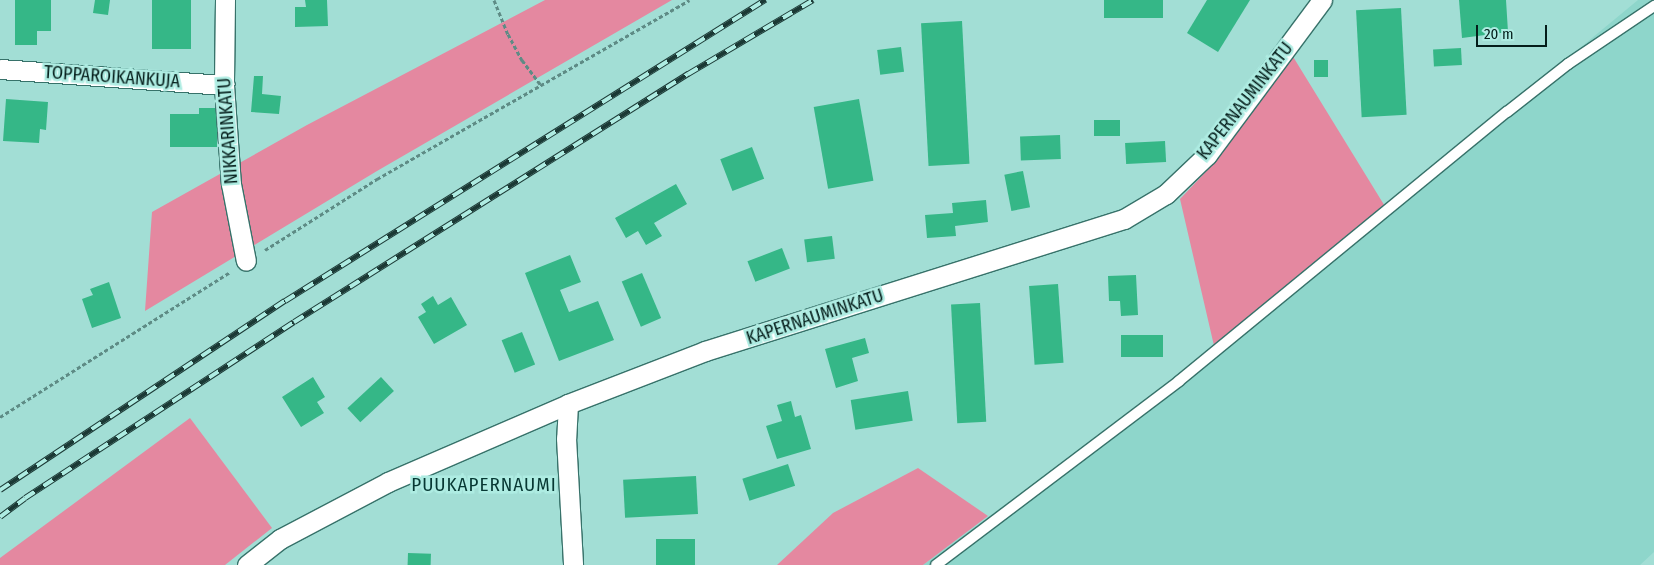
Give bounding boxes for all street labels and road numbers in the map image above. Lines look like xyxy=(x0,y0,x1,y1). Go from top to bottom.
street label: KAPERNAUMINKATU xyxy=(1192,38,1298,164)
street label: TOPPAROIKANKUJA xyxy=(43,61,181,93)
street label: NIKKARINKATU xyxy=(214,77,242,185)
street label: KAPERNAUMINKATU xyxy=(744,285,886,349)

